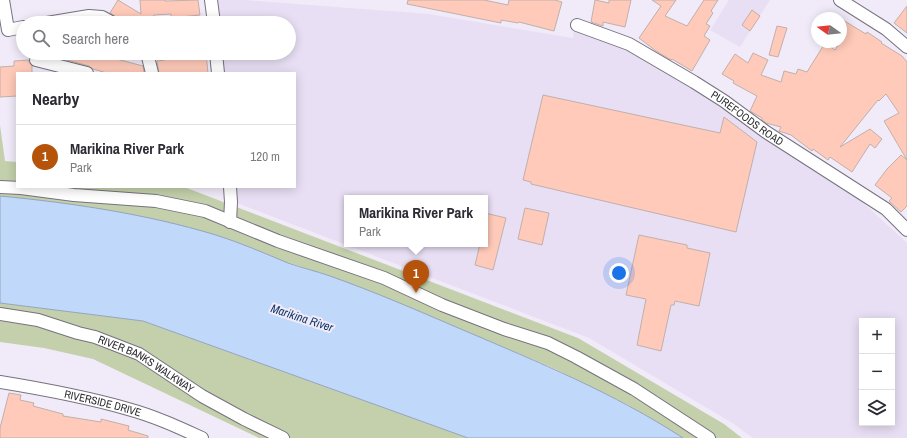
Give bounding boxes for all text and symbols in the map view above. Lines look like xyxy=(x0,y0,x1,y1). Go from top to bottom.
north arrow xyxy=(811,12,847,48)
search box xyxy=(16,16,296,60)
icon: search xyxy=(30,27,52,49)
text: Search here xyxy=(62,28,129,49)
text: Nearby xyxy=(32,87,79,110)
street label: PUREFOODS ROAD xyxy=(708,88,786,148)
text: Marikina River Park xyxy=(70,138,184,159)
text: 1 xyxy=(42,148,48,165)
text: 120 m xyxy=(250,148,280,165)
text: Park xyxy=(70,159,92,176)
popup xyxy=(344,195,488,247)
text: Marikina River Park xyxy=(359,202,473,223)
text: Park xyxy=(359,223,381,240)
pin: 1 xyxy=(403,260,429,293)
your location xyxy=(609,263,629,283)
water label: Marikina River xyxy=(269,300,336,336)
map controls xyxy=(859,318,895,426)
button: + xyxy=(859,318,895,354)
street label: RIVER BANKS WALKWAY xyxy=(96,332,197,396)
button: − xyxy=(859,354,895,390)
street label: RIVERSIDE DRIVE xyxy=(63,387,143,420)
button: layers xyxy=(859,390,895,426)

